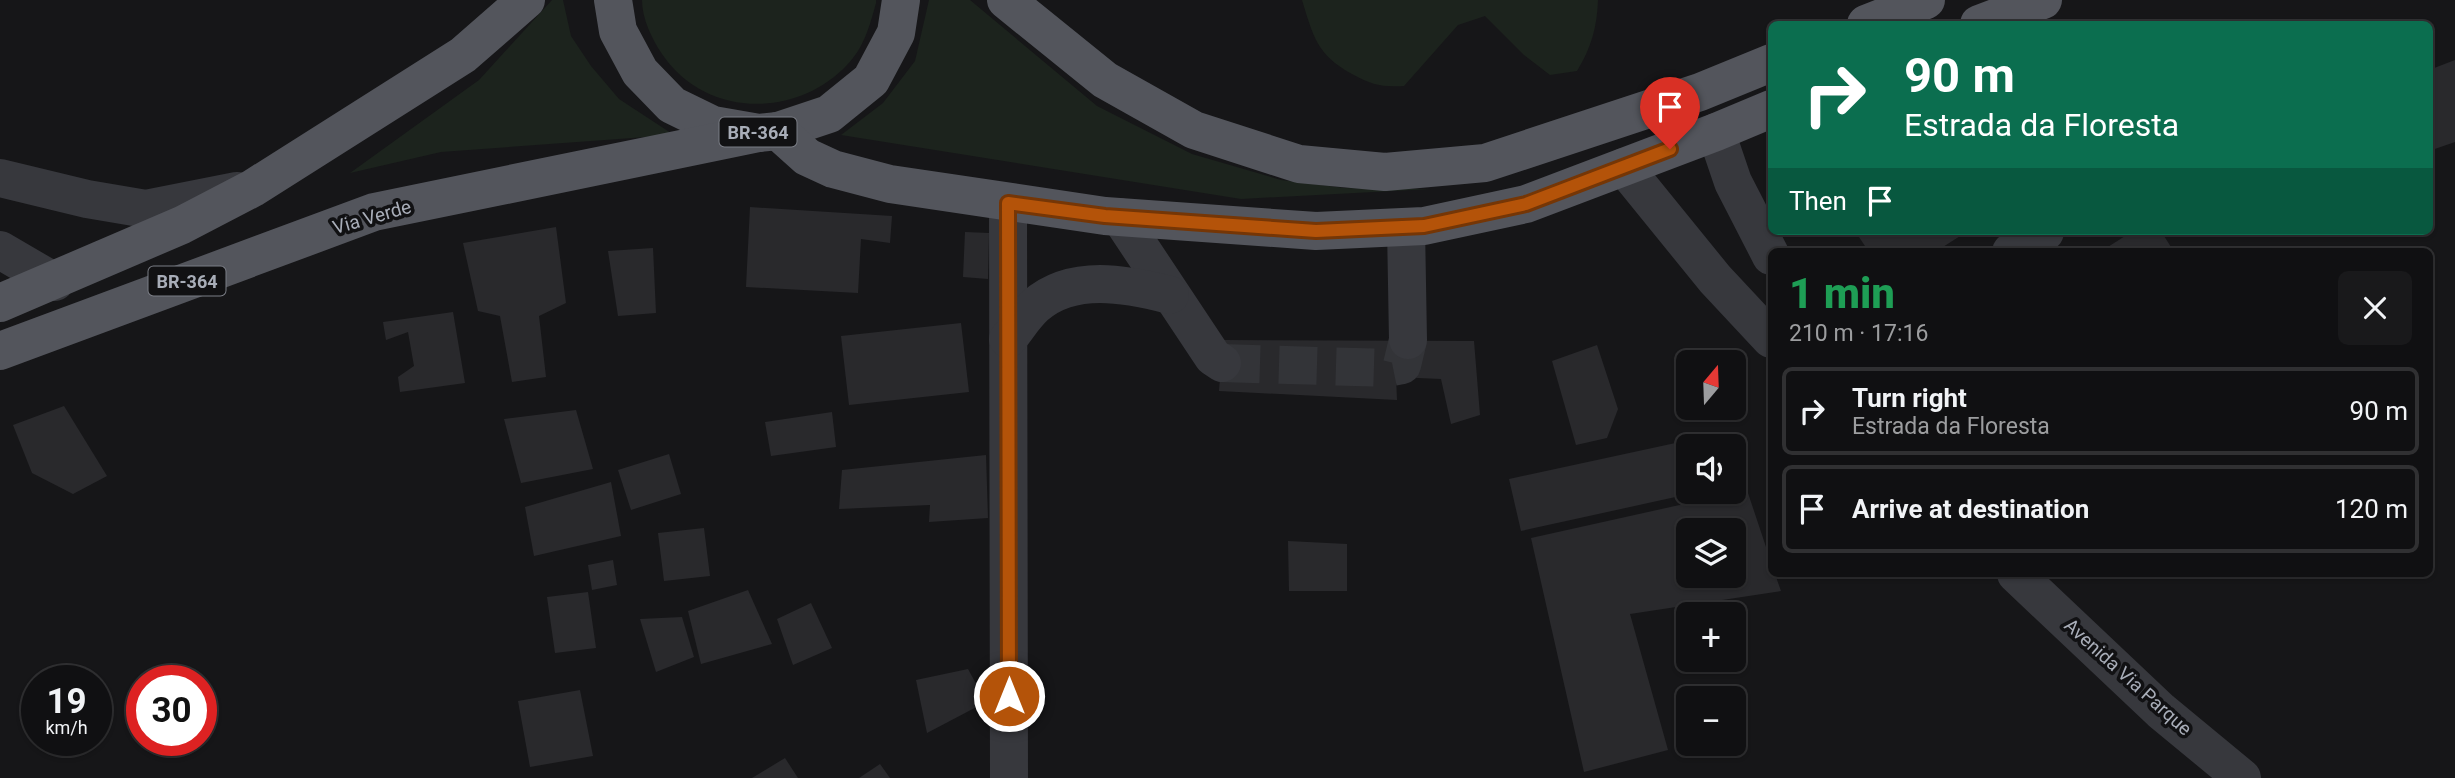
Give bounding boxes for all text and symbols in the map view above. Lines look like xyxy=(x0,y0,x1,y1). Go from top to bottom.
text: 90 m xyxy=(1904,47,2015,104)
icon: right xyxy=(1789,49,1880,140)
pin xyxy=(1640,77,1700,149)
icon: arrive xyxy=(1651,88,1689,126)
text: Estrada da Floresta xyxy=(1904,106,2179,144)
road number: BR-364 xyxy=(720,118,796,146)
icon: arrive xyxy=(1861,182,1899,220)
text: Then xyxy=(1789,186,1847,216)
street label: Via Verde xyxy=(330,195,414,239)
road number: BR-364 xyxy=(148,267,226,296)
text: 1 min xyxy=(1789,269,1895,318)
button: close xyxy=(2338,271,2412,345)
text: 210 m · 17:16 xyxy=(1789,320,1928,347)
north arrow xyxy=(1676,350,1746,420)
map controls xyxy=(1676,350,1746,756)
text: Turn right xyxy=(1852,383,1967,413)
icon: right xyxy=(1793,392,1831,430)
text: 90 m xyxy=(2350,396,2408,426)
text: Estrada da Floresta xyxy=(1852,413,2050,440)
button: sound xyxy=(1676,434,1746,504)
icon: arrive xyxy=(1793,490,1831,528)
text: Arrive at destination xyxy=(1852,494,2089,524)
text: 120 m xyxy=(2335,494,2408,524)
button: layers xyxy=(1676,518,1746,588)
button: + xyxy=(1676,602,1746,672)
street label: Avenida Via Parque xyxy=(2060,614,2196,740)
position arrow xyxy=(972,659,1046,733)
speed limit sign: 30 xyxy=(126,665,217,756)
text: 19 xyxy=(46,681,87,722)
button: − xyxy=(1676,686,1746,756)
text: km/h xyxy=(45,717,88,738)

